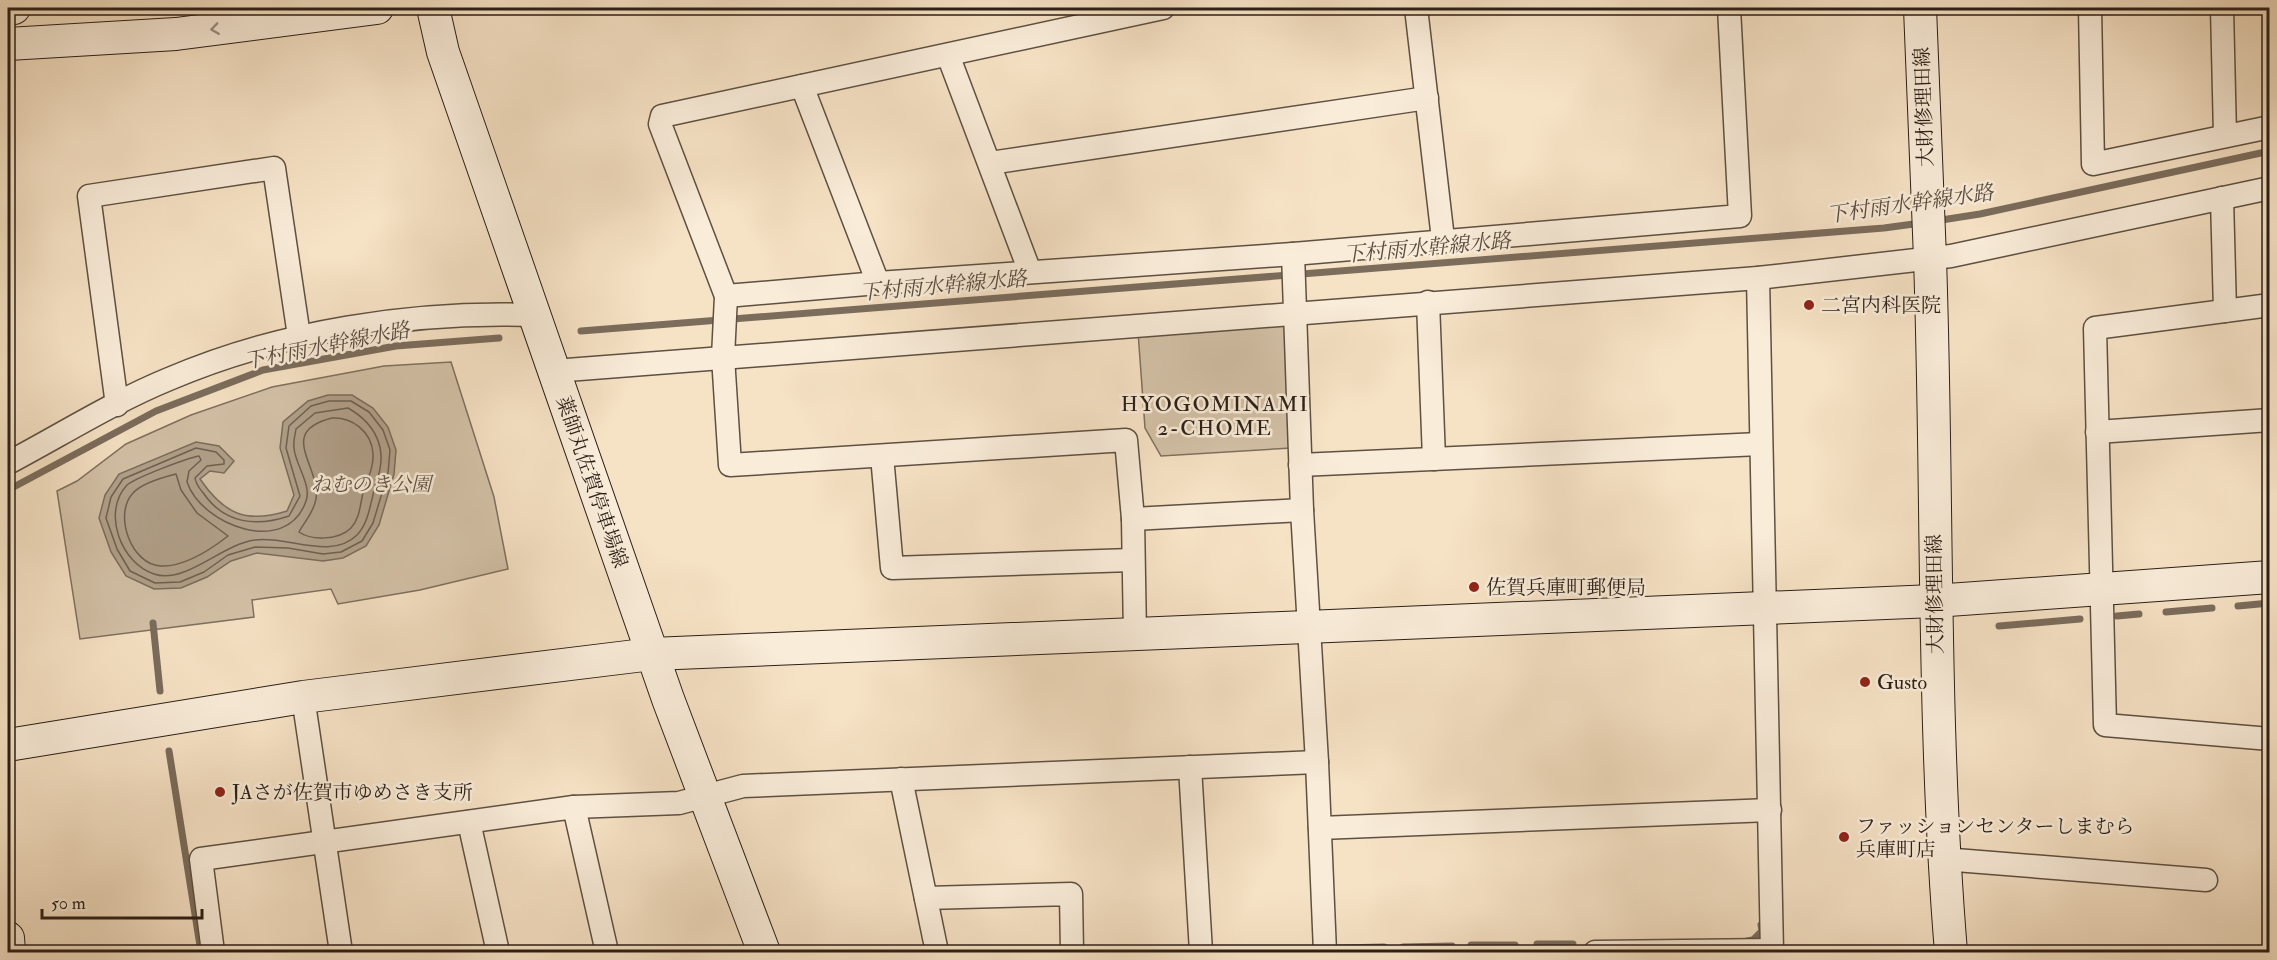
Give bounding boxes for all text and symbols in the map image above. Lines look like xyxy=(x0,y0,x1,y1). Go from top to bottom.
one-way arrow xyxy=(210,22,220,35)
street label: 大財修理田線 xyxy=(1909,47,1939,167)
water label: 下村雨水幹線水路 xyxy=(1825,179,1997,229)
water label: 下村雨水幹線水路 xyxy=(1342,227,1514,269)
water label: 下村雨水幹線水路 xyxy=(858,265,1030,307)
place label: 二宮内科医院 xyxy=(1821,293,1941,318)
marker: 二宮内科医院 xyxy=(1802,298,1816,312)
water label: 下村雨水幹線水路 xyxy=(242,316,414,375)
district label: HYOGOMINAMI 2-CHOME xyxy=(1121,391,1309,442)
street label: 薬師丸佐賀停車場線 xyxy=(551,393,633,571)
park label: ねむのき公園 xyxy=(311,472,434,497)
street label: 大財修理田線 xyxy=(1921,534,1949,654)
place label: 佐賀兵庫町郵便局 xyxy=(1486,575,1646,600)
marker: 佐賀兵庫町郵便局 xyxy=(1467,580,1481,594)
place label: Gusto xyxy=(1877,670,1927,695)
marker: Gusto xyxy=(1858,675,1872,689)
place label: JAさが佐賀市ゆめさき支所 xyxy=(231,780,473,805)
marker: JAさが佐賀市ゆめさき支所 xyxy=(213,785,227,799)
place label: ファッションセンターしまむら 兵庫町店 xyxy=(1856,814,2134,862)
marker: ファッションセンターしまむら 兵庫町店 xyxy=(1837,830,1851,844)
scale bar xyxy=(42,882,202,920)
text: 50 m xyxy=(51,892,86,915)

